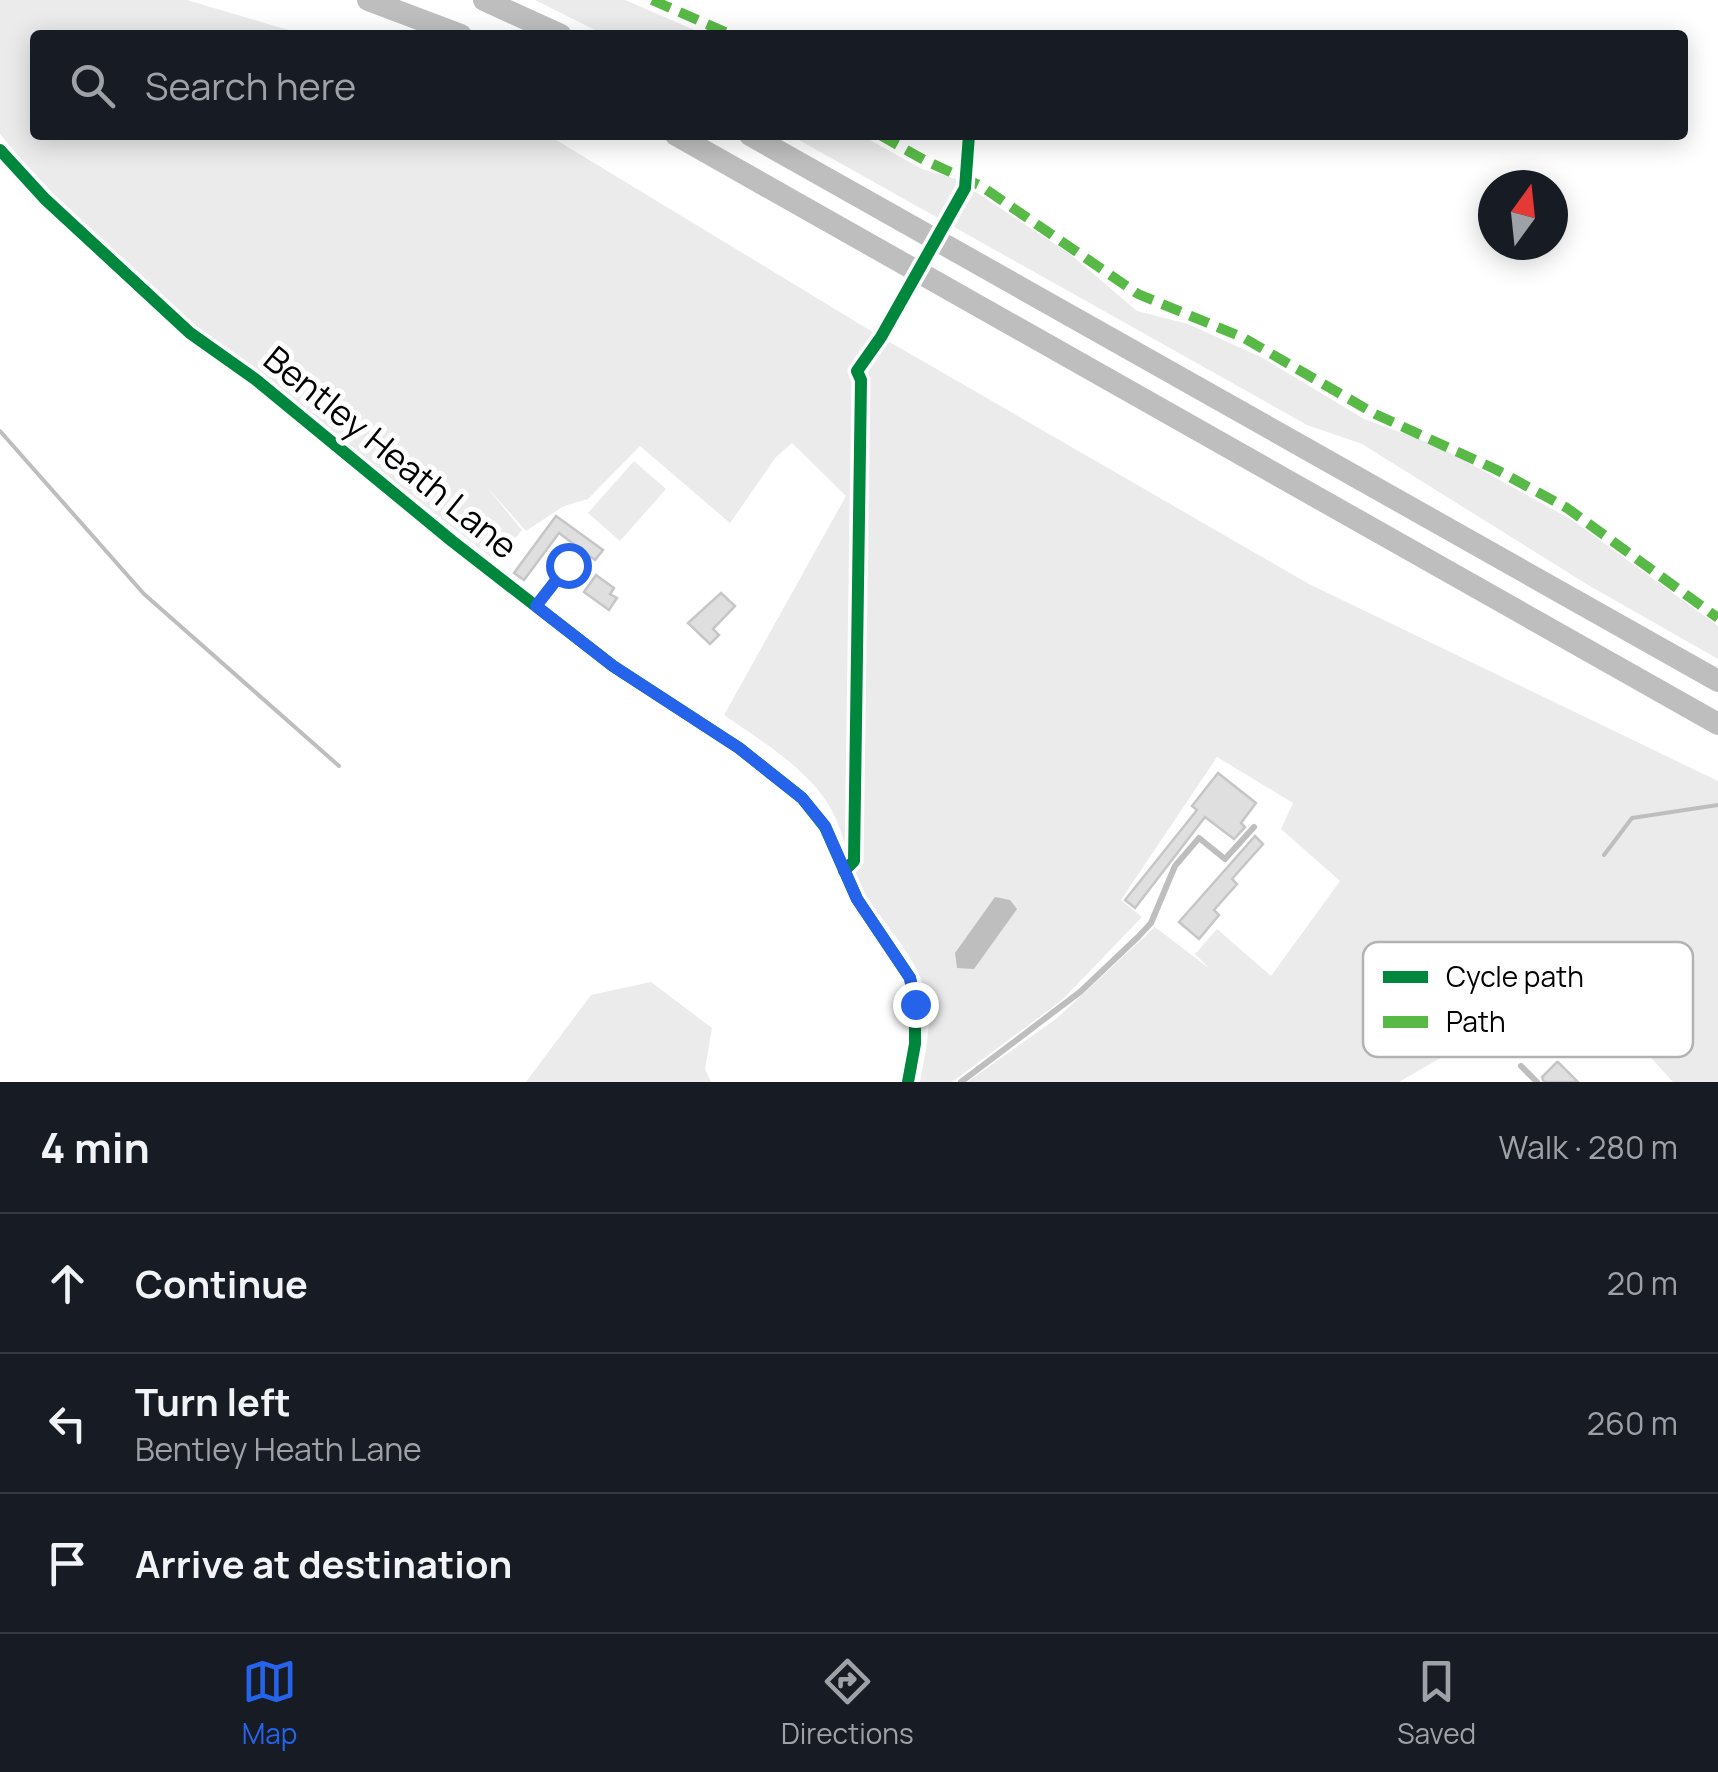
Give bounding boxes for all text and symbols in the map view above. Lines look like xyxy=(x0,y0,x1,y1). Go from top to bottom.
search box xyxy=(30,30,1688,140)
icon: search xyxy=(65,58,120,113)
text: Search here xyxy=(145,59,356,111)
north arrow xyxy=(1478,170,1568,260)
street label: Bentley Heath Lane xyxy=(254,335,528,569)
route start xyxy=(546,543,592,589)
legend xyxy=(1363,942,1693,1057)
text: Cycle path xyxy=(1446,957,1584,995)
route end xyxy=(893,982,939,1028)
text: Path xyxy=(1446,1002,1506,1040)
text: 4 min xyxy=(40,1118,150,1176)
text: Walk · 280 m xyxy=(1498,1125,1678,1169)
icon: ahead xyxy=(40,1256,95,1311)
text: Continue xyxy=(135,1257,308,1309)
text: 20 m xyxy=(1607,1261,1678,1305)
text: Turn left xyxy=(135,1375,291,1427)
icon: left xyxy=(40,1396,95,1451)
text: 260 m xyxy=(1587,1401,1678,1445)
text: Bentley Heath Lane xyxy=(135,1427,422,1471)
icon: arrive xyxy=(40,1536,95,1591)
text: Arrive at destination xyxy=(135,1537,512,1589)
tab: Map xyxy=(242,1654,297,1752)
tab: Directions xyxy=(781,1654,914,1752)
tab: Saved xyxy=(1397,1654,1476,1752)

